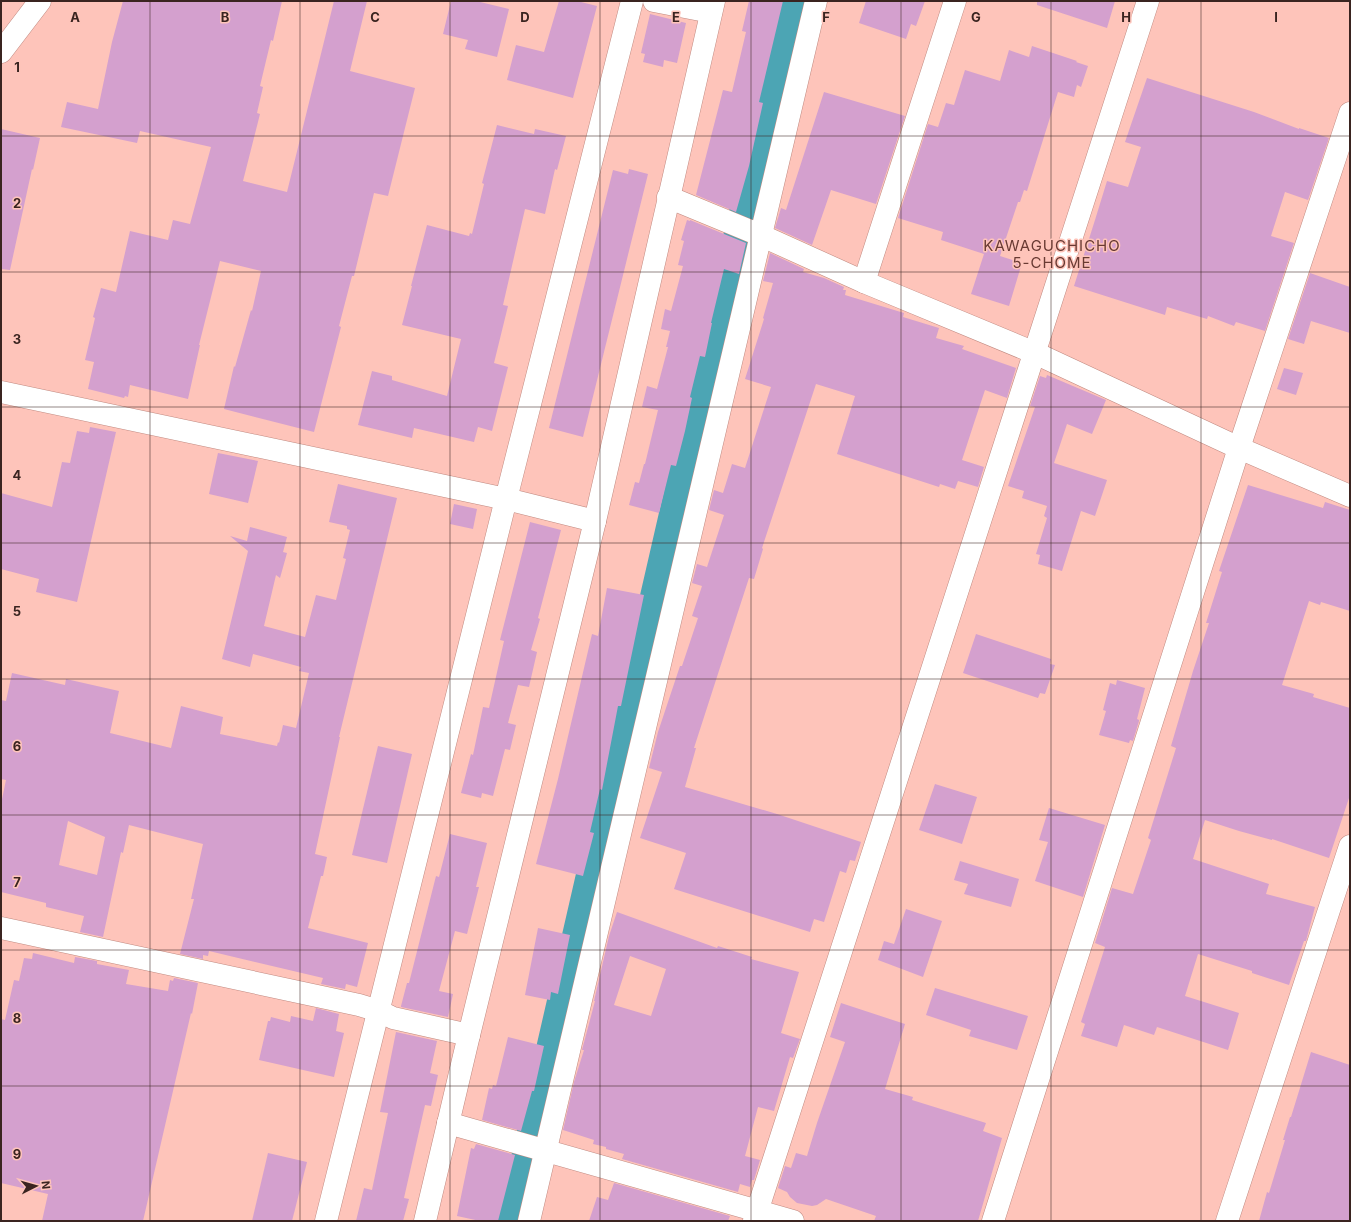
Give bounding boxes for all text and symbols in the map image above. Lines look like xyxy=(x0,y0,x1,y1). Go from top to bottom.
text: A xyxy=(70,9,80,25)
text: B xyxy=(221,9,230,25)
text: C xyxy=(370,9,380,25)
text: D xyxy=(520,9,530,25)
text: E xyxy=(672,9,680,25)
text: F xyxy=(822,9,830,25)
text: G xyxy=(971,9,981,25)
text: H xyxy=(1121,9,1131,25)
text: I xyxy=(1274,9,1278,25)
text: 1 xyxy=(14,59,20,75)
text: 2 xyxy=(13,195,21,211)
district label: KAWAGUCHICHO 5-CHOME xyxy=(983,236,1121,272)
text: 3 xyxy=(13,331,21,347)
text: 4 xyxy=(13,467,22,483)
text: 5 xyxy=(13,603,21,619)
text: 6 xyxy=(13,738,21,754)
text: 7 xyxy=(13,874,21,890)
text: 8 xyxy=(13,1010,21,1026)
text: 9 xyxy=(13,1146,21,1162)
north arrow xyxy=(16,1166,56,1206)
text: N xyxy=(39,1180,53,1190)

